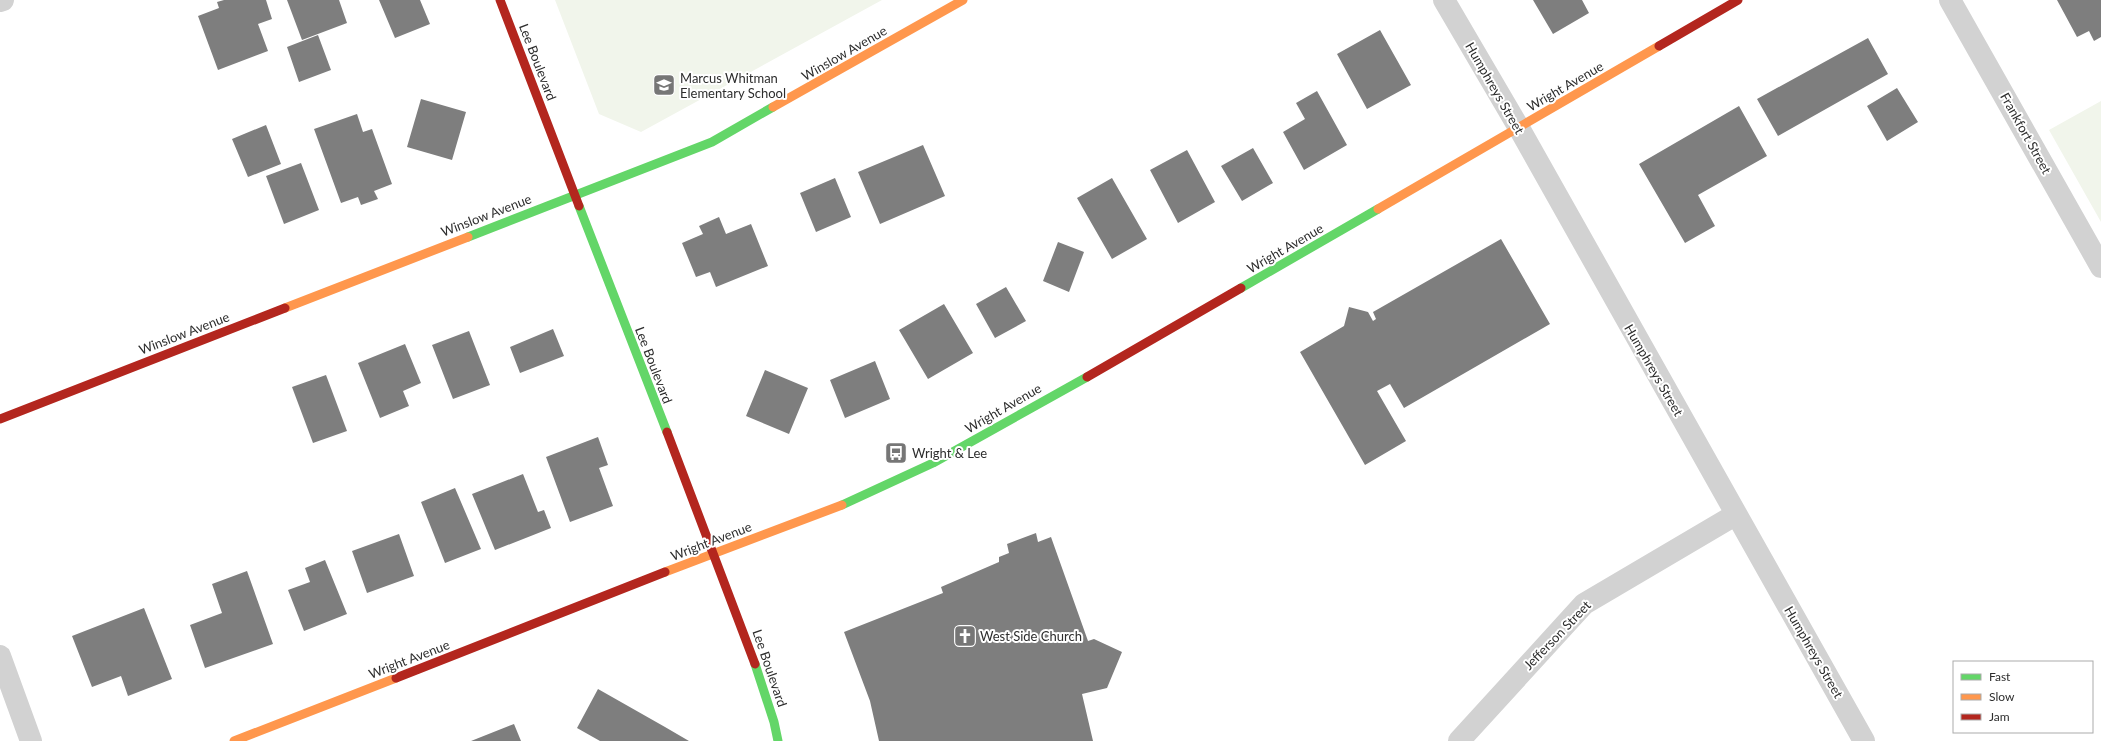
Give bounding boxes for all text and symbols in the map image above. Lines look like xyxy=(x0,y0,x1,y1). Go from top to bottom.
street label: Lee Boulevard xyxy=(516,21,560,103)
street label: Winslow Avenue xyxy=(799,22,890,84)
street label: Humphreys Street xyxy=(1462,39,1528,137)
street label: Wright Avenue xyxy=(1524,58,1606,114)
place label: Marcus Whitman Elementary School xyxy=(680,70,786,101)
school or university icon: Marcus Whitman Elementary School xyxy=(651,72,677,98)
street label: Frankfort Street xyxy=(1997,90,2055,177)
street label: Winslow Avenue xyxy=(438,190,534,240)
street label: Wright Avenue xyxy=(1244,220,1326,276)
street label: Winslow Avenue xyxy=(136,308,232,358)
street label: Humphreys Street xyxy=(1621,321,1687,419)
street label: Lee Boulevard xyxy=(632,324,676,406)
street label: Wright Avenue xyxy=(962,380,1044,436)
bus stop icon: Wright & Lee xyxy=(883,440,909,466)
place label: Wright & Lee xyxy=(912,445,987,461)
street label: Wright Avenue xyxy=(668,518,754,564)
street label: Jefferson Street xyxy=(1520,597,1594,673)
street label: Humphreys Street xyxy=(1781,603,1847,701)
church icon: West Side Church xyxy=(952,623,978,649)
street label: Lee Boulevard xyxy=(749,627,791,709)
place label: West Side Church xyxy=(980,628,1082,644)
street label: Wright Avenue xyxy=(366,636,452,682)
legend xyxy=(1953,661,2093,733)
text: Fast xyxy=(1989,669,2011,684)
text: Slow xyxy=(1989,689,2015,704)
text: Jam xyxy=(1989,709,2010,724)

